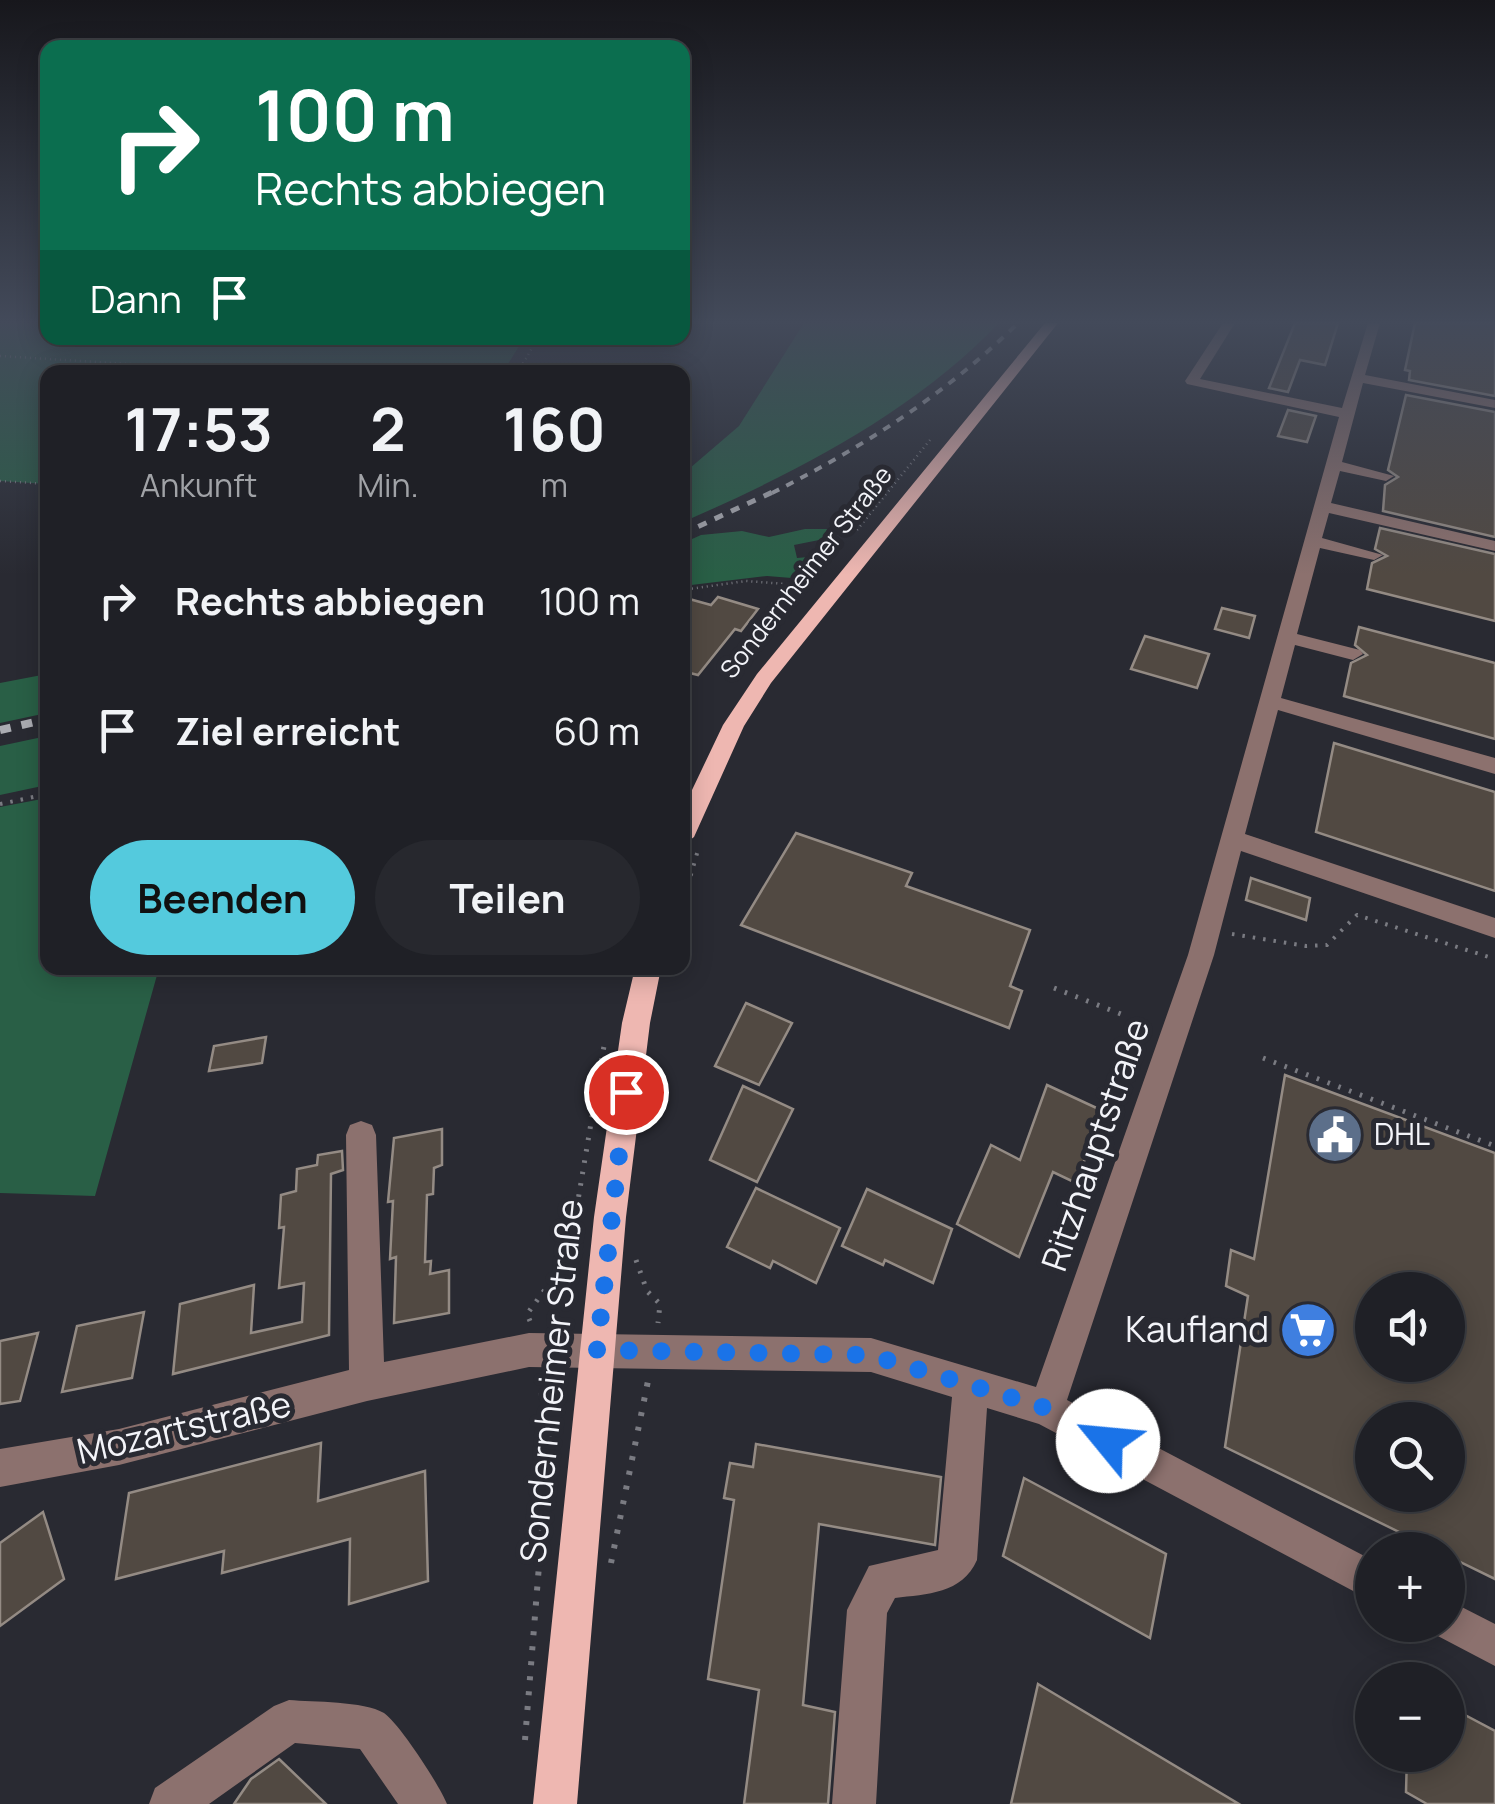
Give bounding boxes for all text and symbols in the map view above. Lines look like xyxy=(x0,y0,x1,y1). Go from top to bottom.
text: 100 m xyxy=(255,66,455,162)
icon: right xyxy=(90,80,220,210)
text: Rechts abbiegen xyxy=(255,157,606,219)
icon: arrive xyxy=(202,270,257,325)
text: Dann xyxy=(90,272,182,324)
text: 17:53 xyxy=(124,387,273,469)
text: 2 xyxy=(370,387,406,469)
text: 160 xyxy=(503,387,606,469)
street label: Sondernheimer Straße xyxy=(712,458,900,685)
text: Ankunft xyxy=(140,463,257,507)
text: Min. xyxy=(357,463,419,507)
text: m xyxy=(541,463,568,507)
icon: right xyxy=(90,573,145,628)
text: Rechts abbiegen xyxy=(175,574,485,626)
text: 100 m xyxy=(539,574,640,626)
icon: arrive xyxy=(90,703,145,758)
text: Ziel erreicht xyxy=(175,704,400,756)
text: 60 m xyxy=(553,704,640,756)
button: Beenden xyxy=(90,840,355,955)
button: Teilen xyxy=(375,840,640,955)
street label: Ritzhauptstraße xyxy=(1029,1012,1161,1277)
pin xyxy=(584,1050,669,1135)
icon: arrive xyxy=(599,1065,654,1120)
public building icon: DHL xyxy=(1305,1105,1365,1165)
place label: DHL xyxy=(1374,1113,1430,1154)
street label: Sondernheimer Straße xyxy=(508,1197,594,1565)
map controls xyxy=(1355,1272,1465,1772)
button: sound xyxy=(1355,1272,1465,1382)
supermarket icon: Kaufland xyxy=(1278,1300,1338,1360)
place label: Kaufland xyxy=(1125,1305,1269,1353)
street label: Mozartstraße xyxy=(72,1379,295,1475)
position arrow xyxy=(1056,1389,1160,1493)
button: search xyxy=(1355,1402,1465,1512)
button: + xyxy=(1355,1532,1465,1642)
button: − xyxy=(1355,1662,1465,1772)

